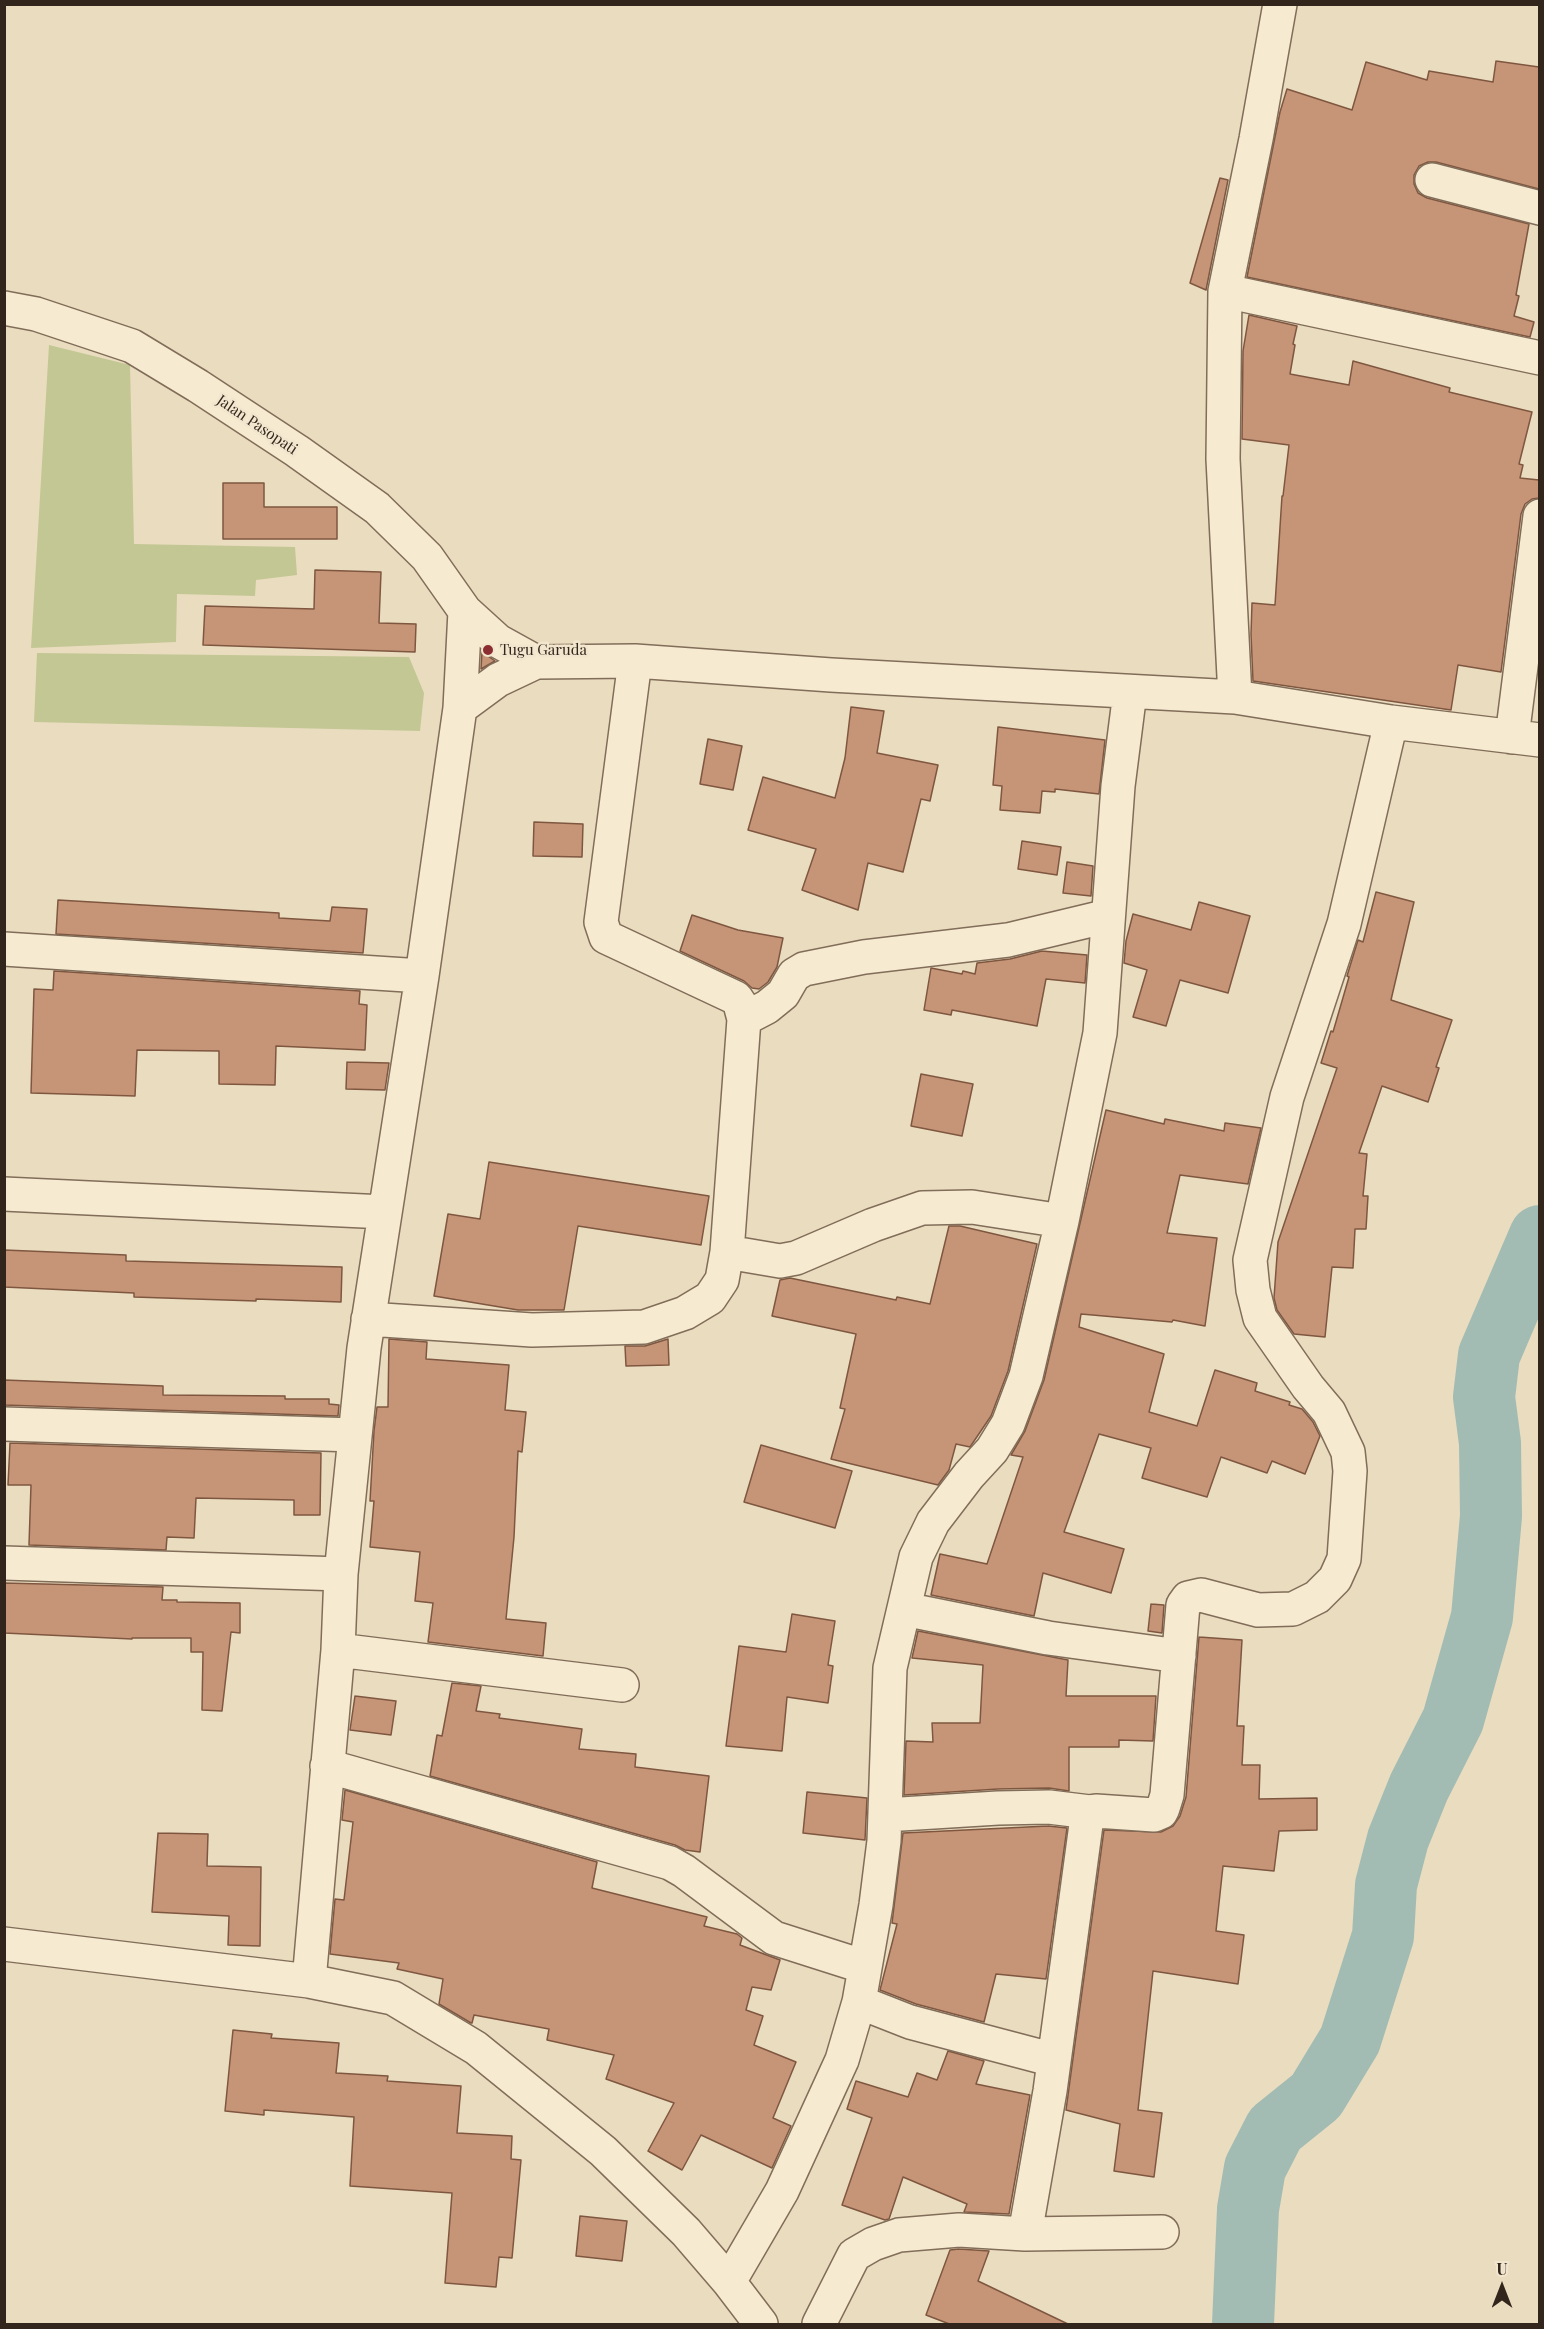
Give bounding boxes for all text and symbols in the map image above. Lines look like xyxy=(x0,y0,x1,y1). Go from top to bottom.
street label: Jalan Pasopati xyxy=(213,391,301,459)
place label: Tugu Garuda xyxy=(500,641,587,659)
marker: Tugu Garuda xyxy=(481,643,495,657)
north arrow xyxy=(1472,2257,1532,2317)
text: U xyxy=(1496,2258,1508,2279)

